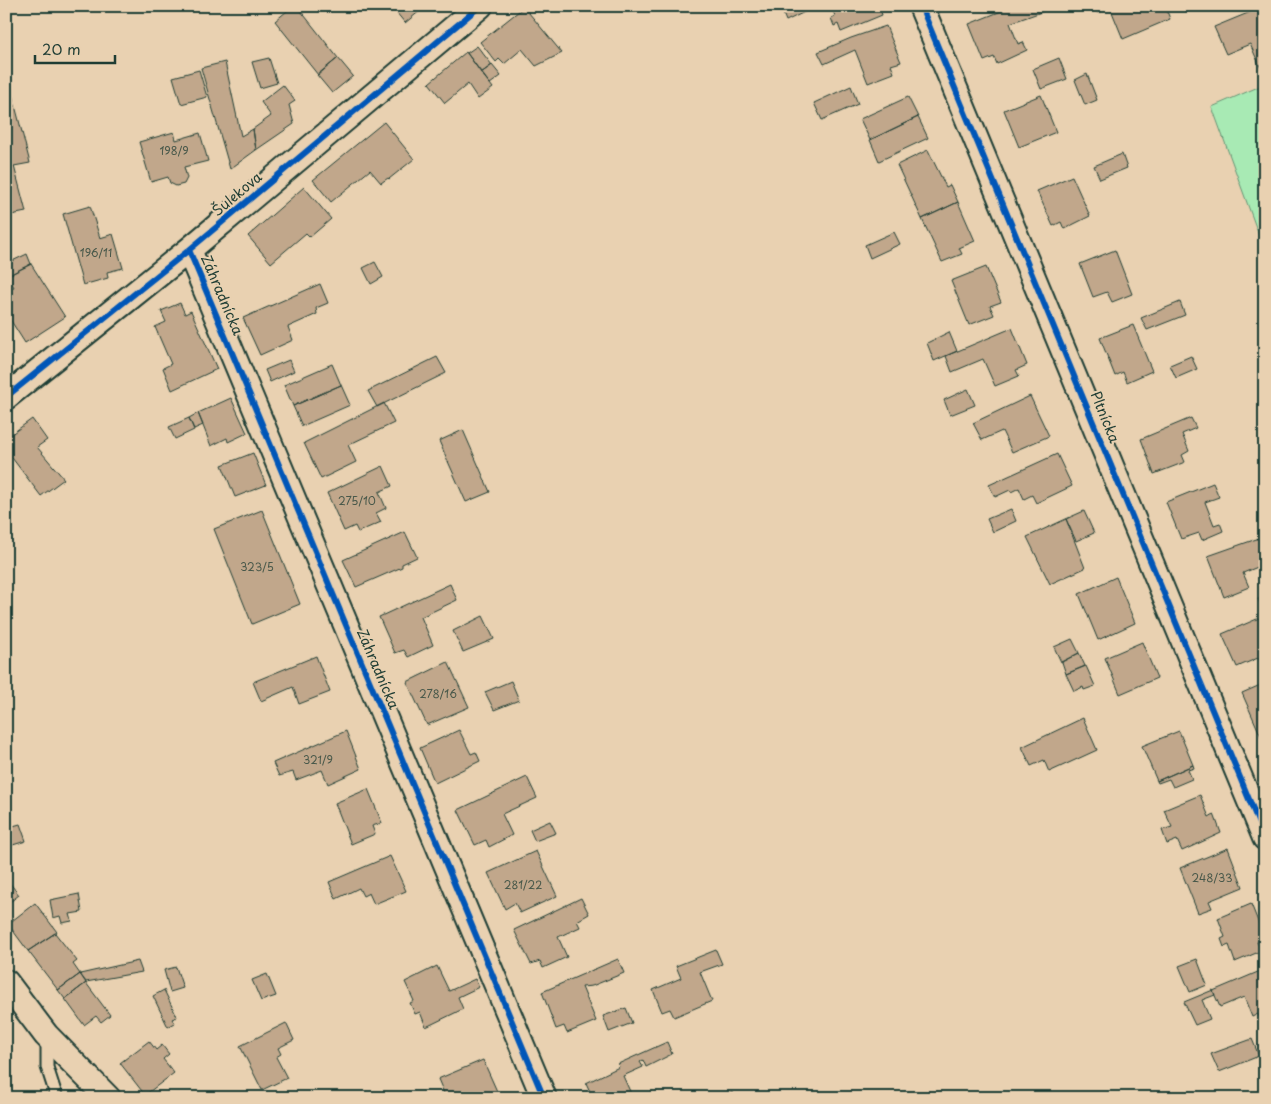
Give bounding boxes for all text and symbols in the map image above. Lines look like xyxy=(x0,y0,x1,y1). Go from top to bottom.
scale bar xyxy=(35,32,115,64)
text: 20 m xyxy=(42,37,81,60)
house number: 198/9 xyxy=(159,142,189,159)
street label: Šulekova xyxy=(207,166,267,221)
house number: 196/11 xyxy=(80,244,112,261)
street label: Záhradnícka xyxy=(196,251,249,339)
street label: Pltnícka xyxy=(1086,388,1125,446)
house number: 275/10 xyxy=(338,492,376,509)
house number: 323/5 xyxy=(240,558,274,575)
street label: Záhradnícka xyxy=(352,625,405,713)
house number: 278/16 xyxy=(419,685,457,702)
house number: 321/9 xyxy=(303,751,333,768)
house number: 248/33 xyxy=(1192,869,1232,886)
house number: 281/22 xyxy=(504,876,542,893)

